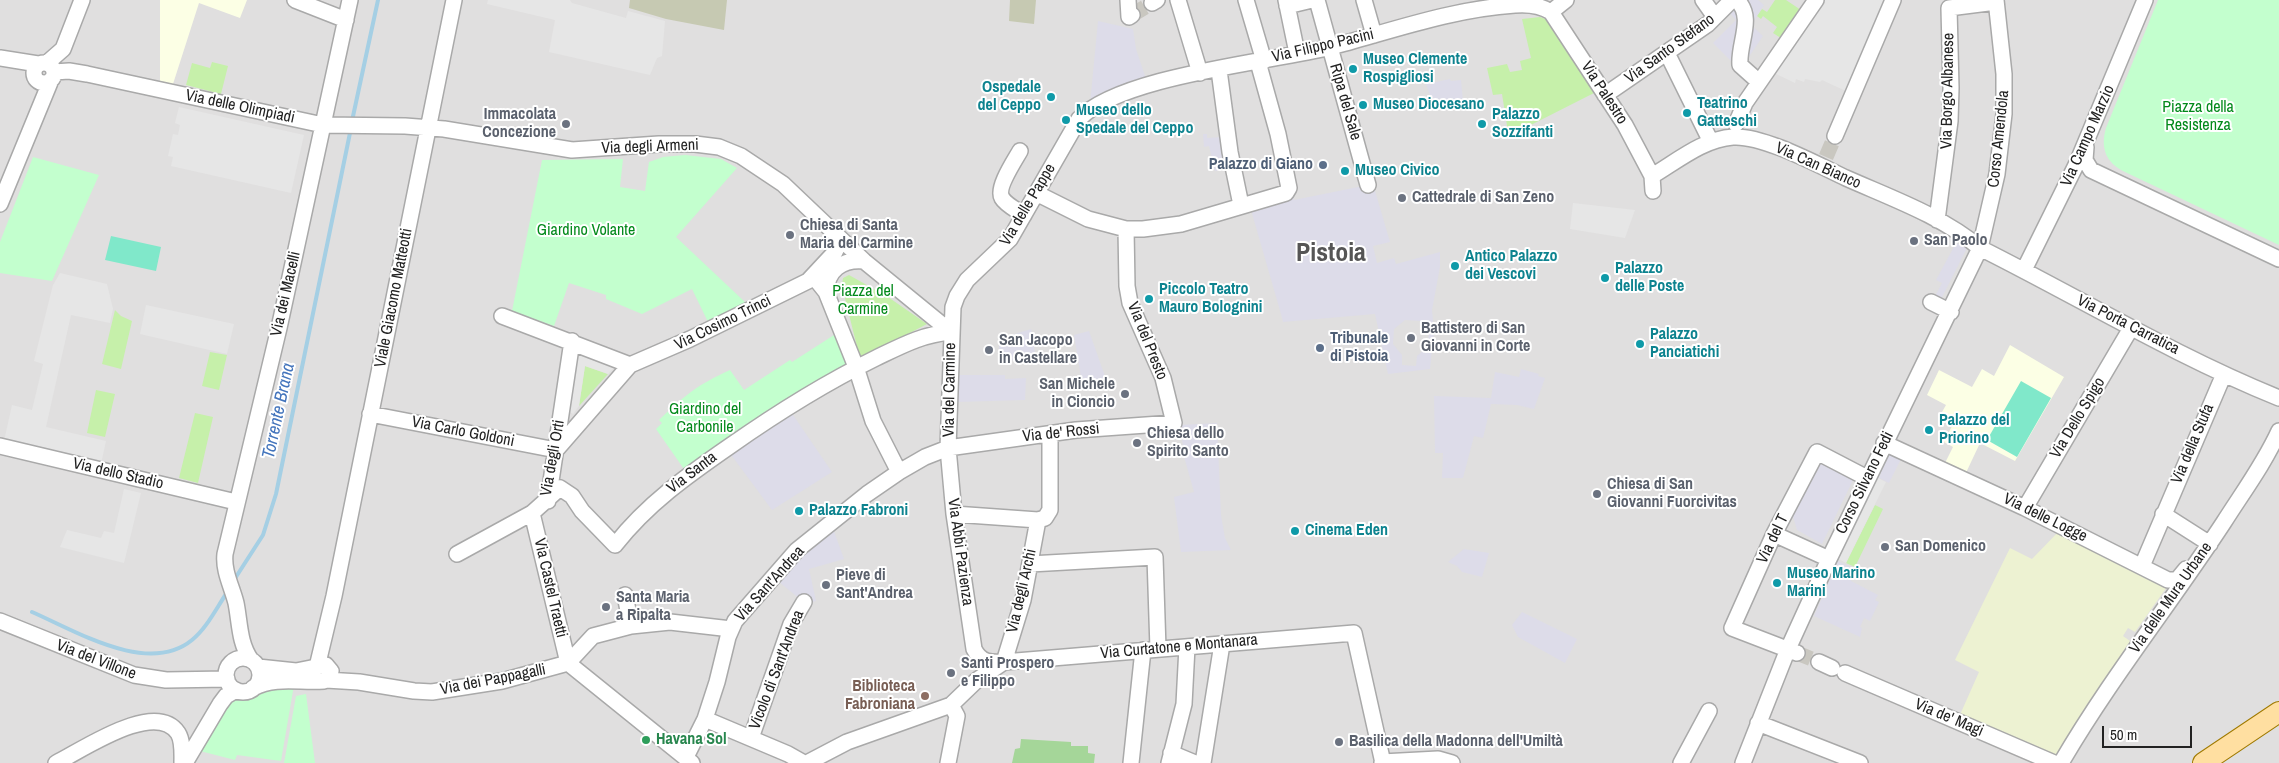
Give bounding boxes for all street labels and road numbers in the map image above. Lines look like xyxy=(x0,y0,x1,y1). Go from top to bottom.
street label: Via Santo Stefano xyxy=(1621,10,1719,88)
street label: Via Filippo Pacini xyxy=(1270,25,1376,67)
street label: Via Borgo Albanese xyxy=(1937,33,1959,149)
street label: Via Palestro xyxy=(1577,58,1631,128)
street label: Ripa del Sale xyxy=(1325,61,1365,143)
street label: Via Campo Marzio xyxy=(2057,82,2119,190)
street label: Via delle Olimpiadi xyxy=(184,86,296,128)
street label: Corso Amendola xyxy=(1984,89,2014,189)
street label: Via degli Armeni xyxy=(601,136,699,158)
street label: Via Can Bianco xyxy=(1772,139,1864,193)
street label: Via delle Pappe xyxy=(996,160,1060,250)
street label: Viale Giacomo Matteotti xyxy=(371,227,417,369)
street label: Via dei Macelli xyxy=(267,250,305,338)
street label: Via Cosimo Trinci xyxy=(672,291,774,355)
street label: Via Porta Carratica xyxy=(2074,291,2182,359)
street label: Via del Presto xyxy=(1123,299,1171,383)
street label: Via del Carmine xyxy=(940,343,960,437)
street label: Via Dello Spigo xyxy=(2046,374,2110,462)
street label: Via della Stufa xyxy=(2168,401,2218,487)
street label: Via Carlo Goldoni xyxy=(410,413,516,451)
street label: Via degli Orti xyxy=(537,418,569,498)
street label: Via de' Rossi xyxy=(1022,419,1100,447)
street label: Corso Silvano Fedi xyxy=(1832,429,1898,537)
street label: Via Santa xyxy=(663,448,721,498)
street label: Via dello Stadio xyxy=(71,454,165,494)
street label: Via delle Logge xyxy=(2000,489,2090,547)
street label: Via Abbi Pazienza xyxy=(943,497,977,607)
street label: Via del T xyxy=(1753,511,1793,567)
street label: Via Castel Traetti xyxy=(529,536,571,640)
street label: Via delle Mura Urbane xyxy=(2126,539,2216,657)
street label: Via Sant'Andrea xyxy=(731,542,809,626)
street label: Via degli Archi xyxy=(1003,547,1041,635)
street label: Vicolo di Sant'Andrea xyxy=(745,608,809,732)
street label: Via Curtatone e Montanara xyxy=(1099,631,1259,663)
street label: Via del Villone xyxy=(53,636,139,684)
street label: Via dei Pappagalli xyxy=(439,660,547,700)
street label: Via de' Magi xyxy=(1912,695,1986,741)

